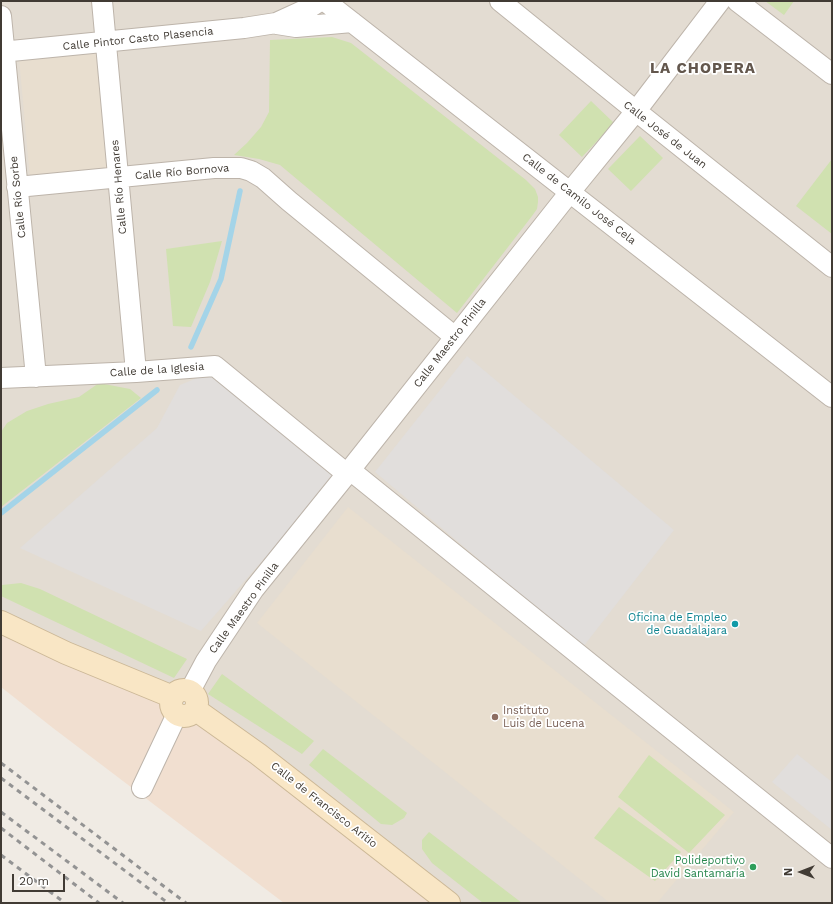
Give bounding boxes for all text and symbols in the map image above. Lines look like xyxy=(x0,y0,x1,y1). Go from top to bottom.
street label: Calle Pintor Casto Plasencia xyxy=(62,25,214,53)
district label: LA CHOPERA xyxy=(650,60,756,78)
street label: Calle José de Juan xyxy=(621,98,709,172)
street label: Calle Río Henares xyxy=(108,139,130,235)
street label: Calle de Camilo José Cela xyxy=(520,151,638,247)
street label: Calle Río Sorbe xyxy=(7,155,29,239)
street label: Calle Río Bornova xyxy=(134,161,230,183)
street label: Calle Maestro Pinilla xyxy=(411,296,489,390)
street label: Calle de la Iglesia xyxy=(109,360,205,380)
street label: Calle Maestro Pinilla xyxy=(206,560,282,656)
place label: Oficina de Empleo de Guadalajara xyxy=(628,611,727,637)
marker: Oficina de Empleo de Guadalajara xyxy=(730,619,740,629)
place label: Instituto Luis de Lucena xyxy=(503,704,584,730)
marker: Instituto Luis de Lucena xyxy=(490,712,500,722)
street label: Calle de Francisco Aritio xyxy=(268,759,380,851)
north arrow xyxy=(781,852,821,892)
place label: Polideportivo David Santamaría xyxy=(651,854,745,880)
marker: Polideportivo David Santamaría xyxy=(748,862,758,872)
scale bar xyxy=(14,866,67,892)
text: N xyxy=(782,868,795,876)
text: 20 m xyxy=(19,874,49,888)

